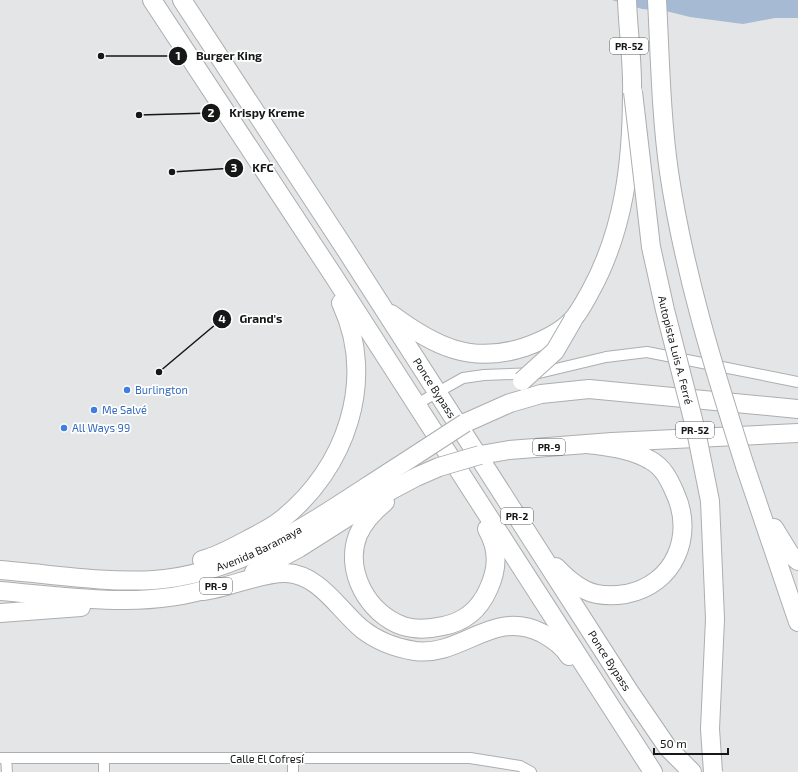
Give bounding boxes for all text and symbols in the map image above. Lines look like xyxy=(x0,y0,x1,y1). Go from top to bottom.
road number: PR-52 xyxy=(610,38,648,54)
callout: Burger King xyxy=(168,44,270,68)
text: 1 xyxy=(175,48,181,62)
text: Burger King xyxy=(196,48,262,62)
callout: Krispy Kreme xyxy=(201,101,313,125)
text: 2 xyxy=(208,105,215,119)
text: Krispy Kreme xyxy=(229,105,305,120)
callout: KFC xyxy=(224,156,281,180)
text: 3 xyxy=(231,160,238,174)
text: KFC xyxy=(252,160,274,174)
street label: Autopista Luis A. Ferré xyxy=(656,294,696,406)
callout: Grand's xyxy=(212,307,291,331)
text: 4 xyxy=(218,311,226,325)
text: Grand's xyxy=(240,311,283,325)
street label: Ponce Bypass xyxy=(411,355,459,421)
place label: Burlington xyxy=(135,383,188,396)
marker: Burlington xyxy=(122,385,132,395)
place label: Me Salvé xyxy=(102,403,147,416)
marker: Me Salvé xyxy=(89,405,99,415)
place label: All Ways 99 xyxy=(72,421,130,434)
road number: PR-52 xyxy=(676,422,714,438)
marker: All Ways 99 xyxy=(59,423,69,433)
road number: PR-9 xyxy=(533,439,565,455)
road number: PR-2 xyxy=(501,508,533,524)
street label: Avenida Baramaya xyxy=(214,522,304,573)
road number: PR-9 xyxy=(200,578,232,594)
street label: Ponce Bypass xyxy=(586,628,634,693)
scale bar xyxy=(654,730,728,756)
text: 50 m xyxy=(660,736,687,750)
street label: Calle El Cofresí xyxy=(230,752,305,765)

